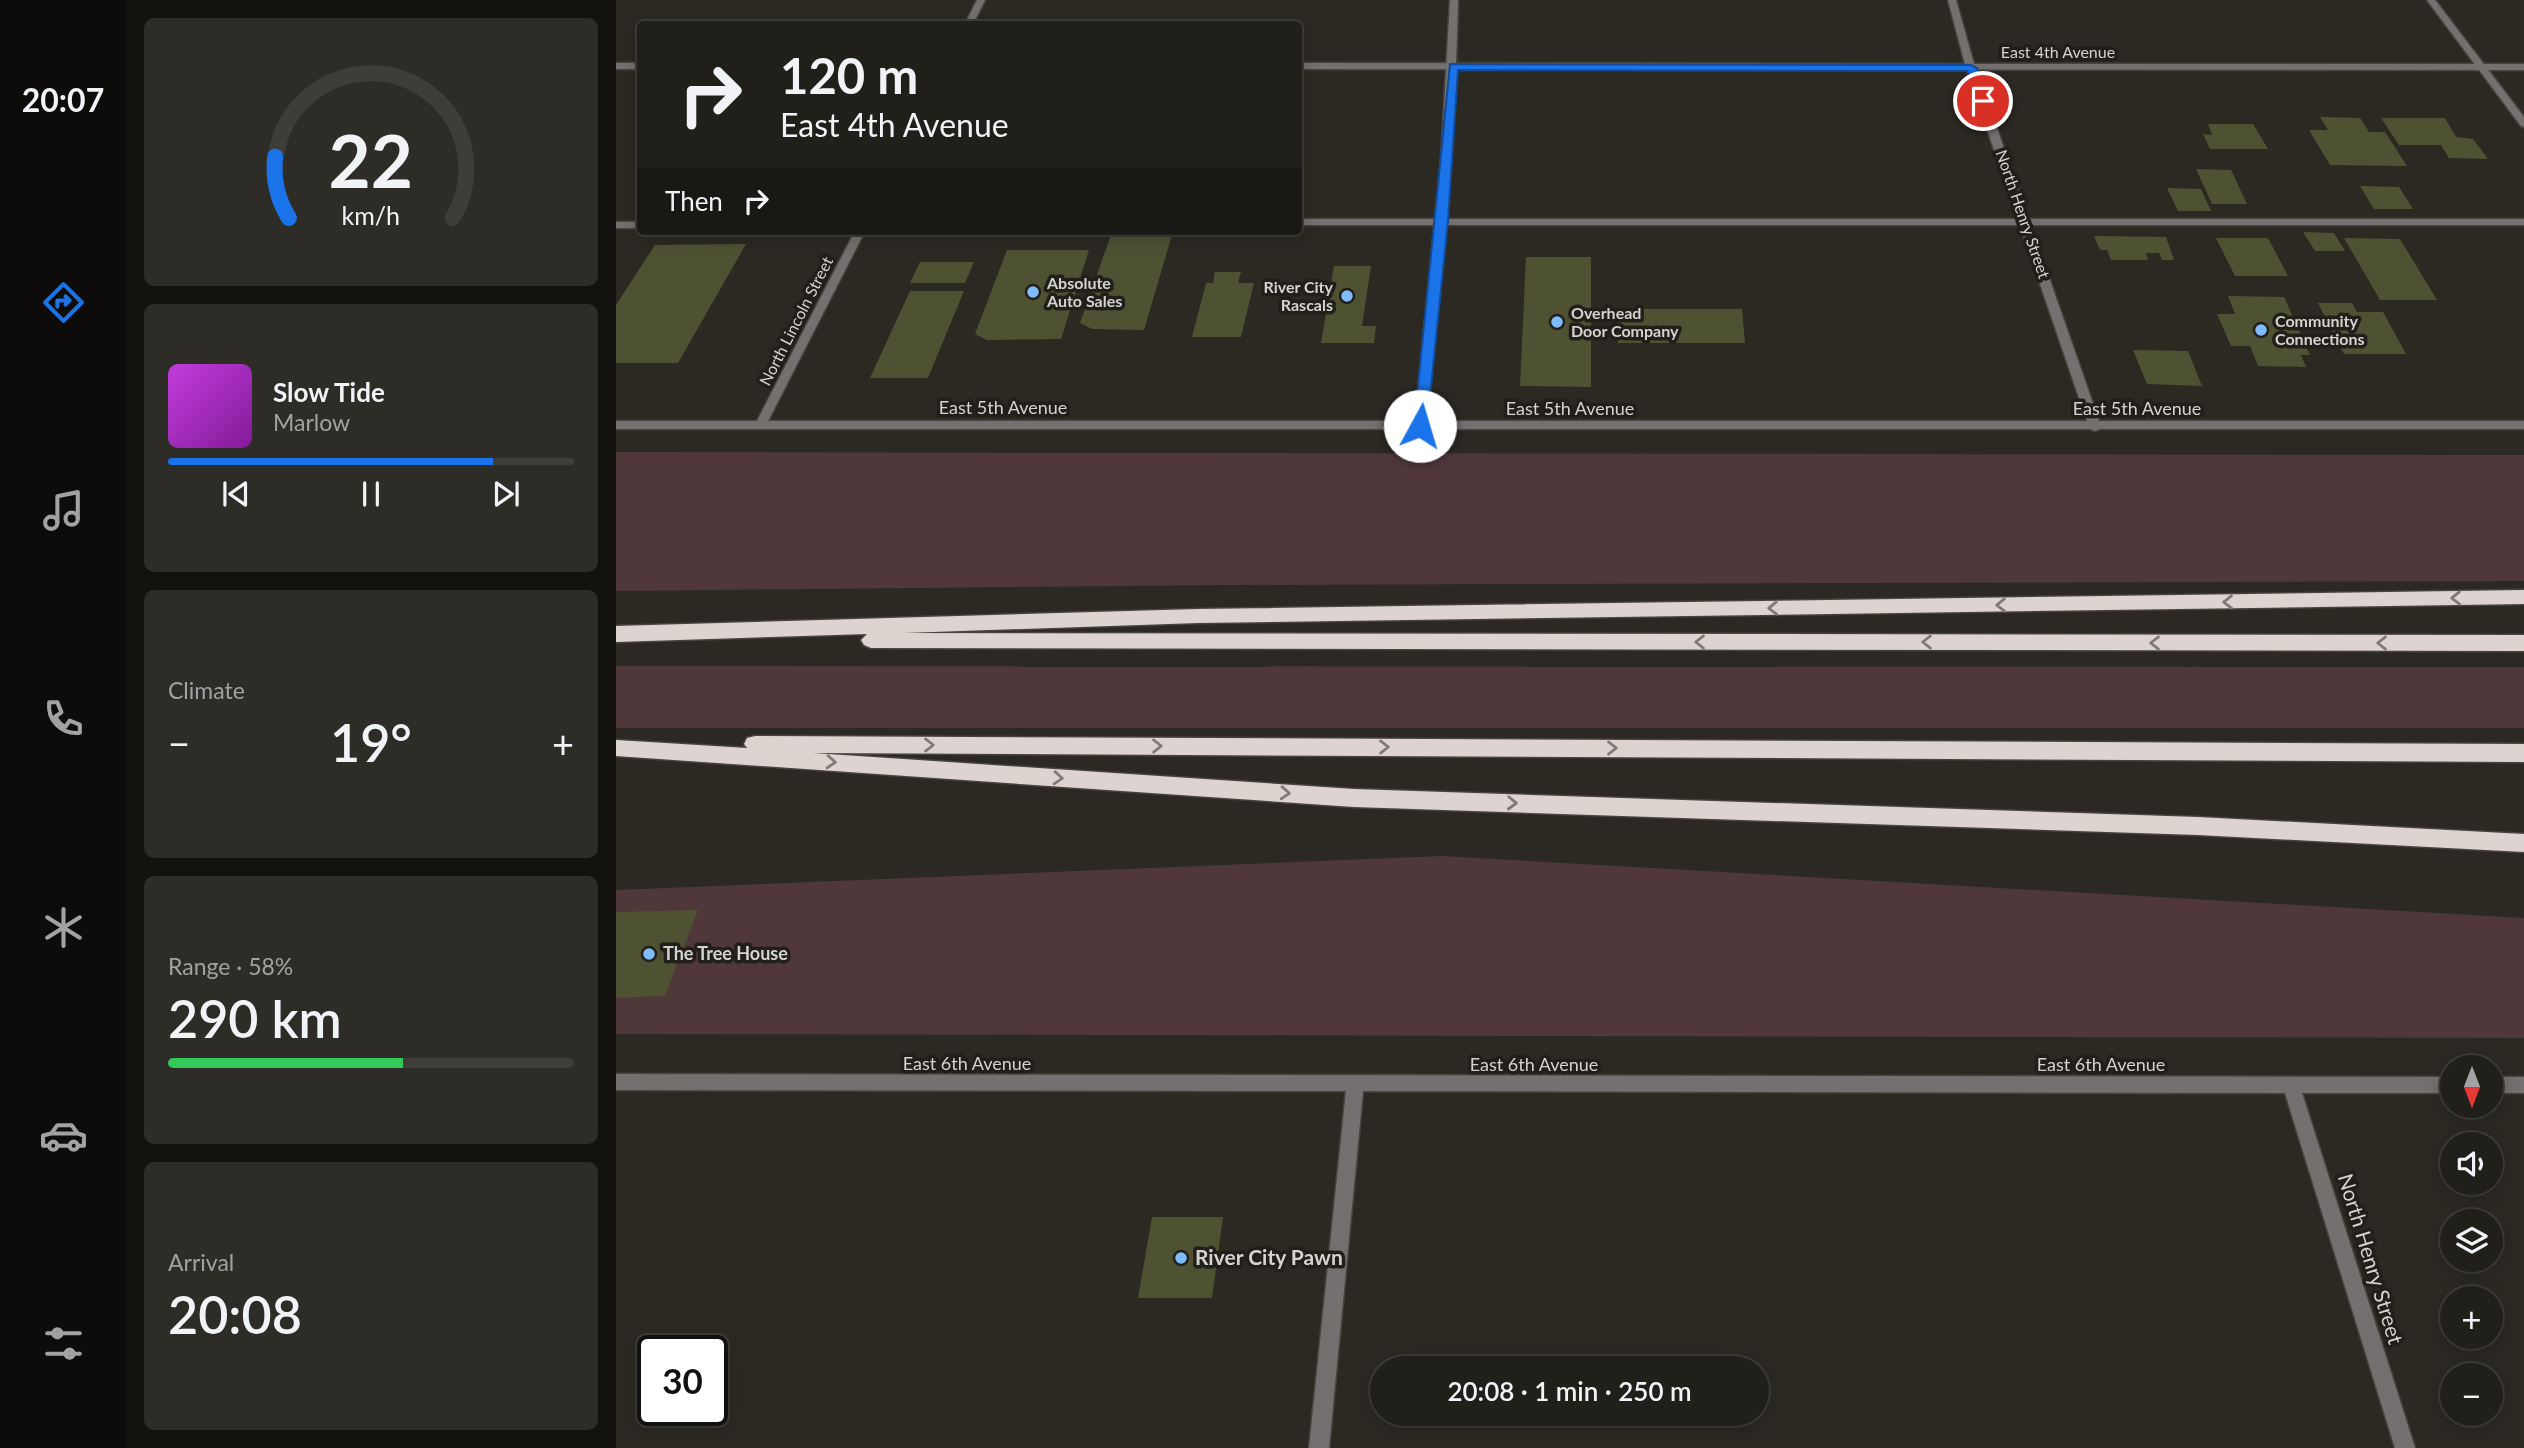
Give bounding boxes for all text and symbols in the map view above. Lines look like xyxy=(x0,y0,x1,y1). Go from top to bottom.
street label: East 4th Avenue xyxy=(2001,42,2115,61)
text: 120 m xyxy=(780,46,918,104)
icon: right xyxy=(665,49,756,140)
pin xyxy=(1953,71,2013,131)
text: 20:07 xyxy=(22,80,104,119)
icon: arrive xyxy=(1964,82,2002,120)
text: East 4th Avenue xyxy=(780,105,1009,144)
text: 22 xyxy=(329,116,413,204)
street label: North Henry Street xyxy=(1993,147,2054,281)
icon: right xyxy=(737,182,775,220)
text: Then xyxy=(665,185,723,217)
text: km/h xyxy=(342,200,400,230)
street label: North Lincoln Street xyxy=(755,253,836,388)
place label: Absolute Auto Sales xyxy=(1046,273,1122,310)
place label: River City Rascals xyxy=(1263,277,1334,314)
icon: directions xyxy=(39,278,88,327)
marker: Absolute Auto Sales xyxy=(1025,284,1041,300)
marker: River City Rascals xyxy=(1339,288,1355,304)
place label: Overhead Door Company xyxy=(1571,303,1679,340)
place label: Community Connections xyxy=(2275,311,2364,348)
marker: Overhead Door Company xyxy=(1549,314,1565,330)
marker: Community Connections xyxy=(2253,322,2269,338)
text: Slow Tide xyxy=(273,376,385,408)
position arrow xyxy=(1383,389,1457,463)
street label: East 5th Avenue xyxy=(939,396,1067,418)
street label: East 5th Avenue xyxy=(1506,397,1634,419)
street label: East 5th Avenue xyxy=(2073,397,2201,419)
text: Marlow xyxy=(273,408,350,436)
icon: previous xyxy=(217,475,255,513)
icon: pause xyxy=(352,475,390,513)
icon: next xyxy=(487,475,525,513)
icon: music xyxy=(39,486,88,535)
one-way arrow xyxy=(2450,590,2461,606)
one-way arrow xyxy=(2223,594,2233,610)
one-way arrow xyxy=(1995,598,2006,613)
one-way arrow xyxy=(1768,601,1779,616)
one-way arrow xyxy=(1694,634,1705,650)
one-way arrow xyxy=(1922,634,1932,650)
one-way arrow xyxy=(2149,635,2160,651)
one-way arrow xyxy=(2377,635,2387,651)
text: Climate xyxy=(168,676,245,704)
icon: phone xyxy=(39,694,88,743)
text: 19° xyxy=(330,711,412,773)
text: − xyxy=(168,720,190,766)
text: + xyxy=(552,720,574,766)
one-way arrow xyxy=(924,737,935,753)
one-way arrow xyxy=(1152,738,1162,754)
one-way arrow xyxy=(1379,739,1390,755)
one-way arrow xyxy=(1606,741,1617,756)
one-way arrow xyxy=(826,754,837,769)
one-way arrow xyxy=(1053,770,1064,785)
one-way arrow xyxy=(1279,785,1290,800)
one-way arrow xyxy=(1507,795,1518,811)
icon: climate xyxy=(39,903,88,952)
place label: The Tree House xyxy=(663,942,788,964)
marker: The Tree House xyxy=(641,946,657,962)
text: Range · 58% xyxy=(168,952,293,980)
text: 290 km xyxy=(168,987,342,1049)
street label: East 6th Avenue xyxy=(903,1052,1031,1074)
street label: East 6th Avenue xyxy=(1470,1053,1598,1075)
street label: East 6th Avenue xyxy=(2037,1053,2165,1075)
north arrow xyxy=(2440,1055,2502,1118)
map controls xyxy=(2440,1055,2503,1426)
icon: car xyxy=(39,1111,88,1160)
button: sound xyxy=(2440,1132,2503,1195)
street label: North Henry Street xyxy=(2334,1170,2409,1347)
button: layers xyxy=(2440,1209,2503,1272)
place label: River City Pawn xyxy=(1195,1244,1343,1269)
text: Arrival xyxy=(168,1248,234,1276)
marker: River City Pawn xyxy=(1173,1250,1189,1266)
text: 20:08 xyxy=(168,1283,302,1345)
button: + xyxy=(2440,1286,2503,1349)
icon: filters xyxy=(39,1319,88,1368)
speed limit sign: 30 xyxy=(637,1335,728,1426)
button: − xyxy=(2440,1363,2503,1426)
text: 20:08 · 1 min · 250 m xyxy=(1447,1375,1692,1407)

